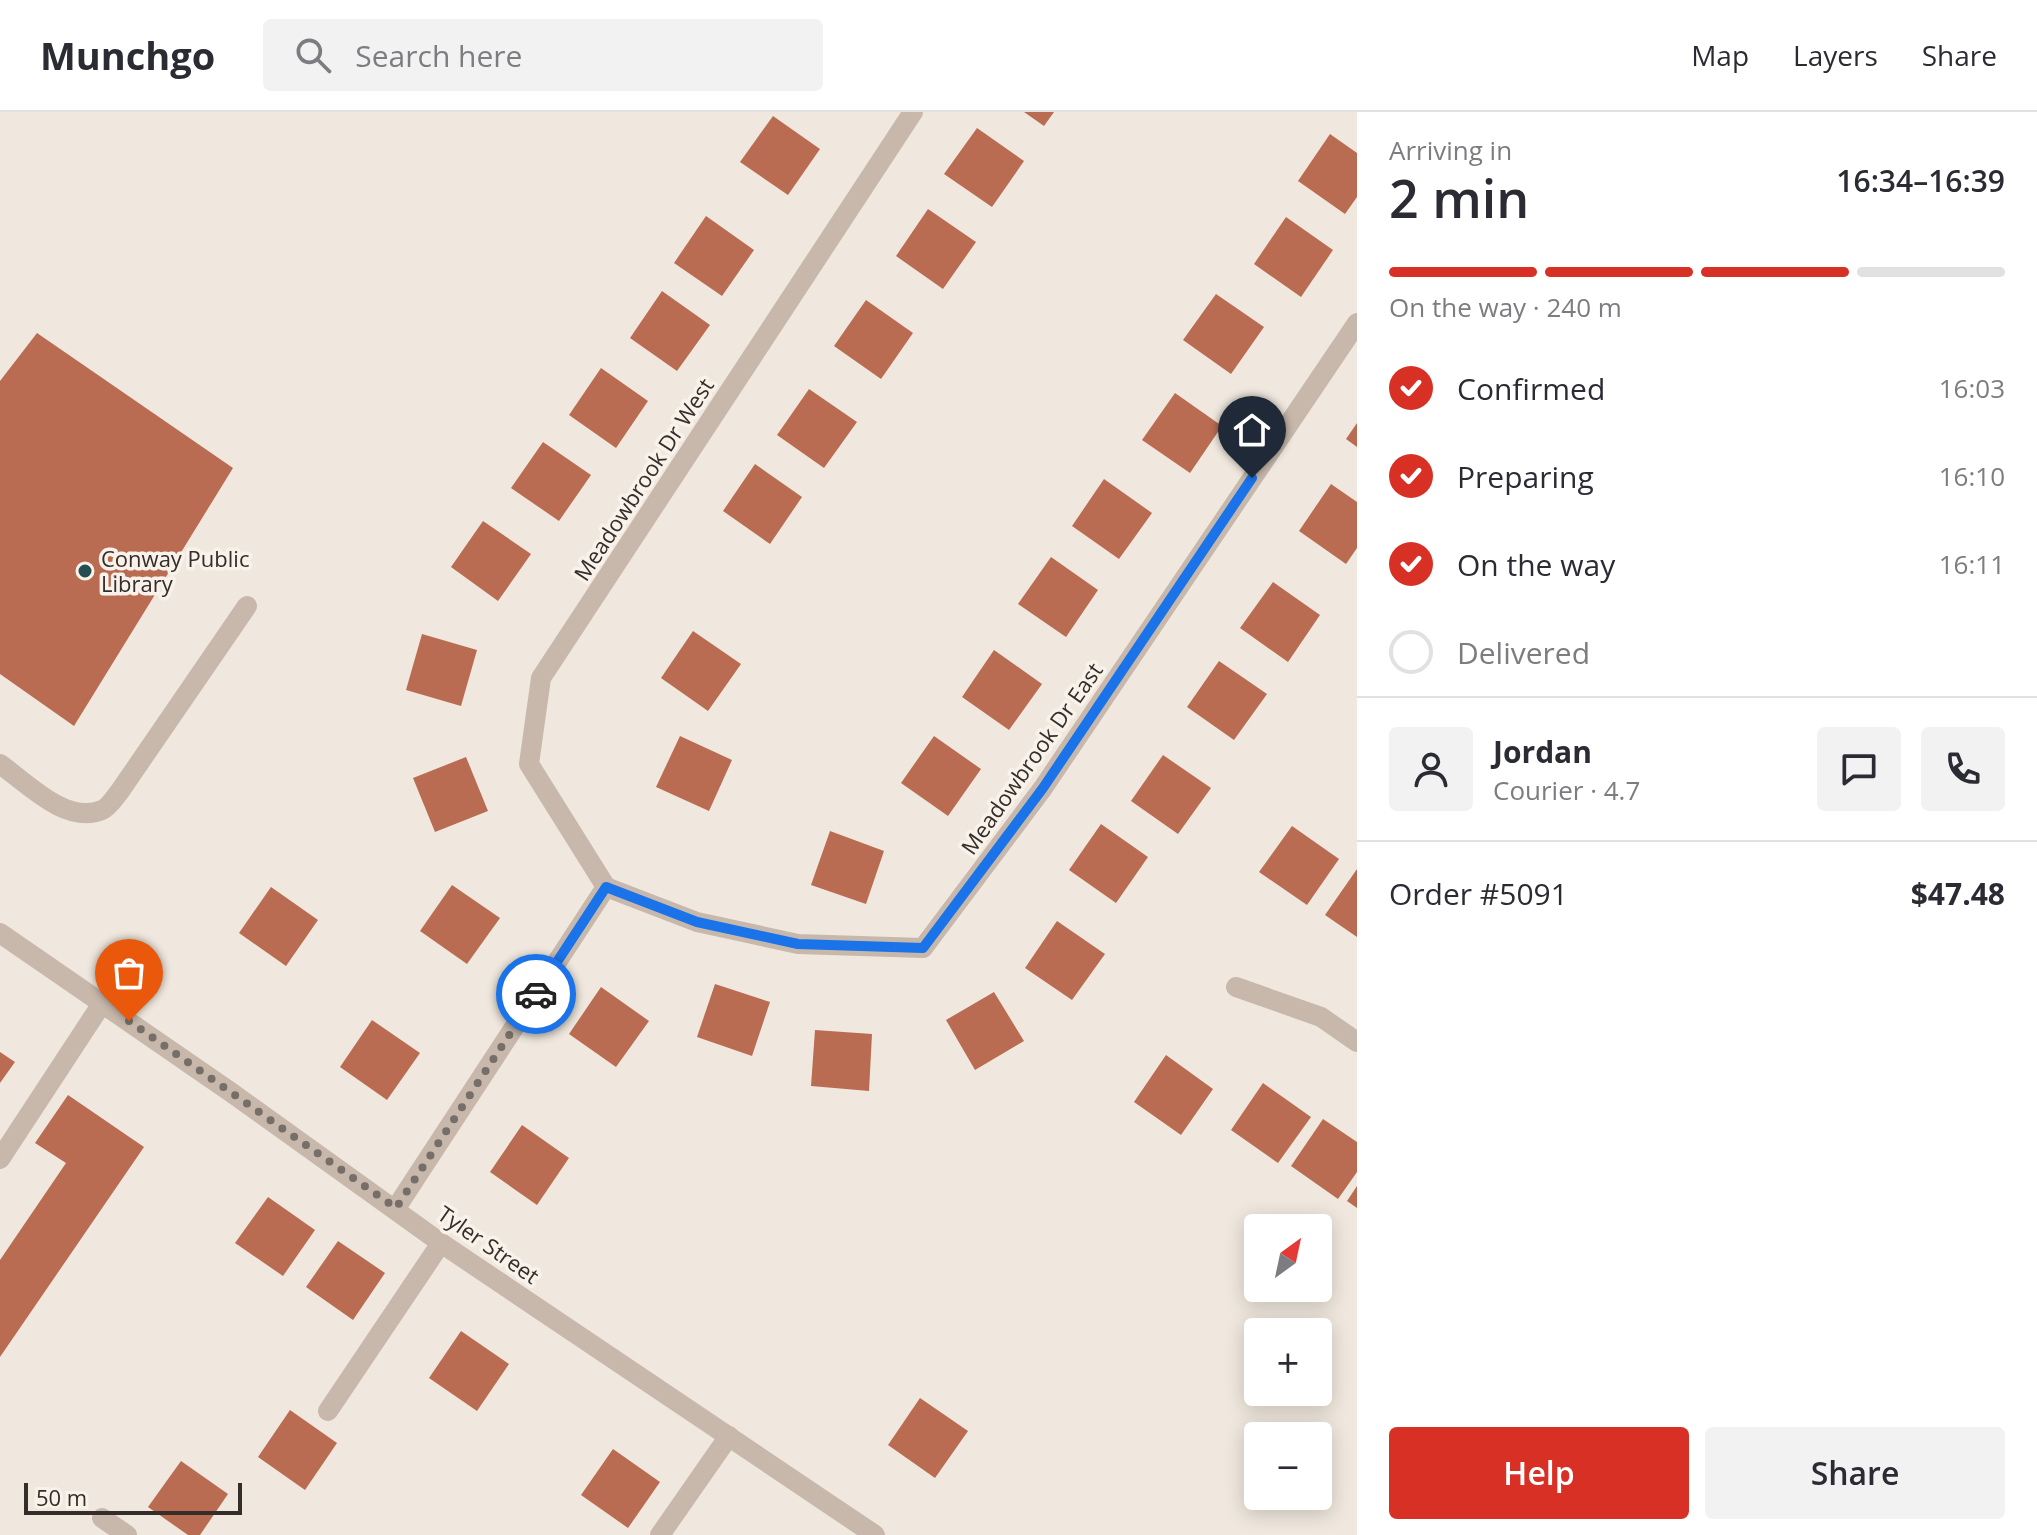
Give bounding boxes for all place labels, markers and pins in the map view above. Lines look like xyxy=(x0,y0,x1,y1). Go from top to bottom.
pin xyxy=(1218,396,1286,478)
place label: Conway Public Library xyxy=(101,543,249,598)
marker: Conway Public Library xyxy=(76,562,94,580)
pin xyxy=(95,939,163,1021)

